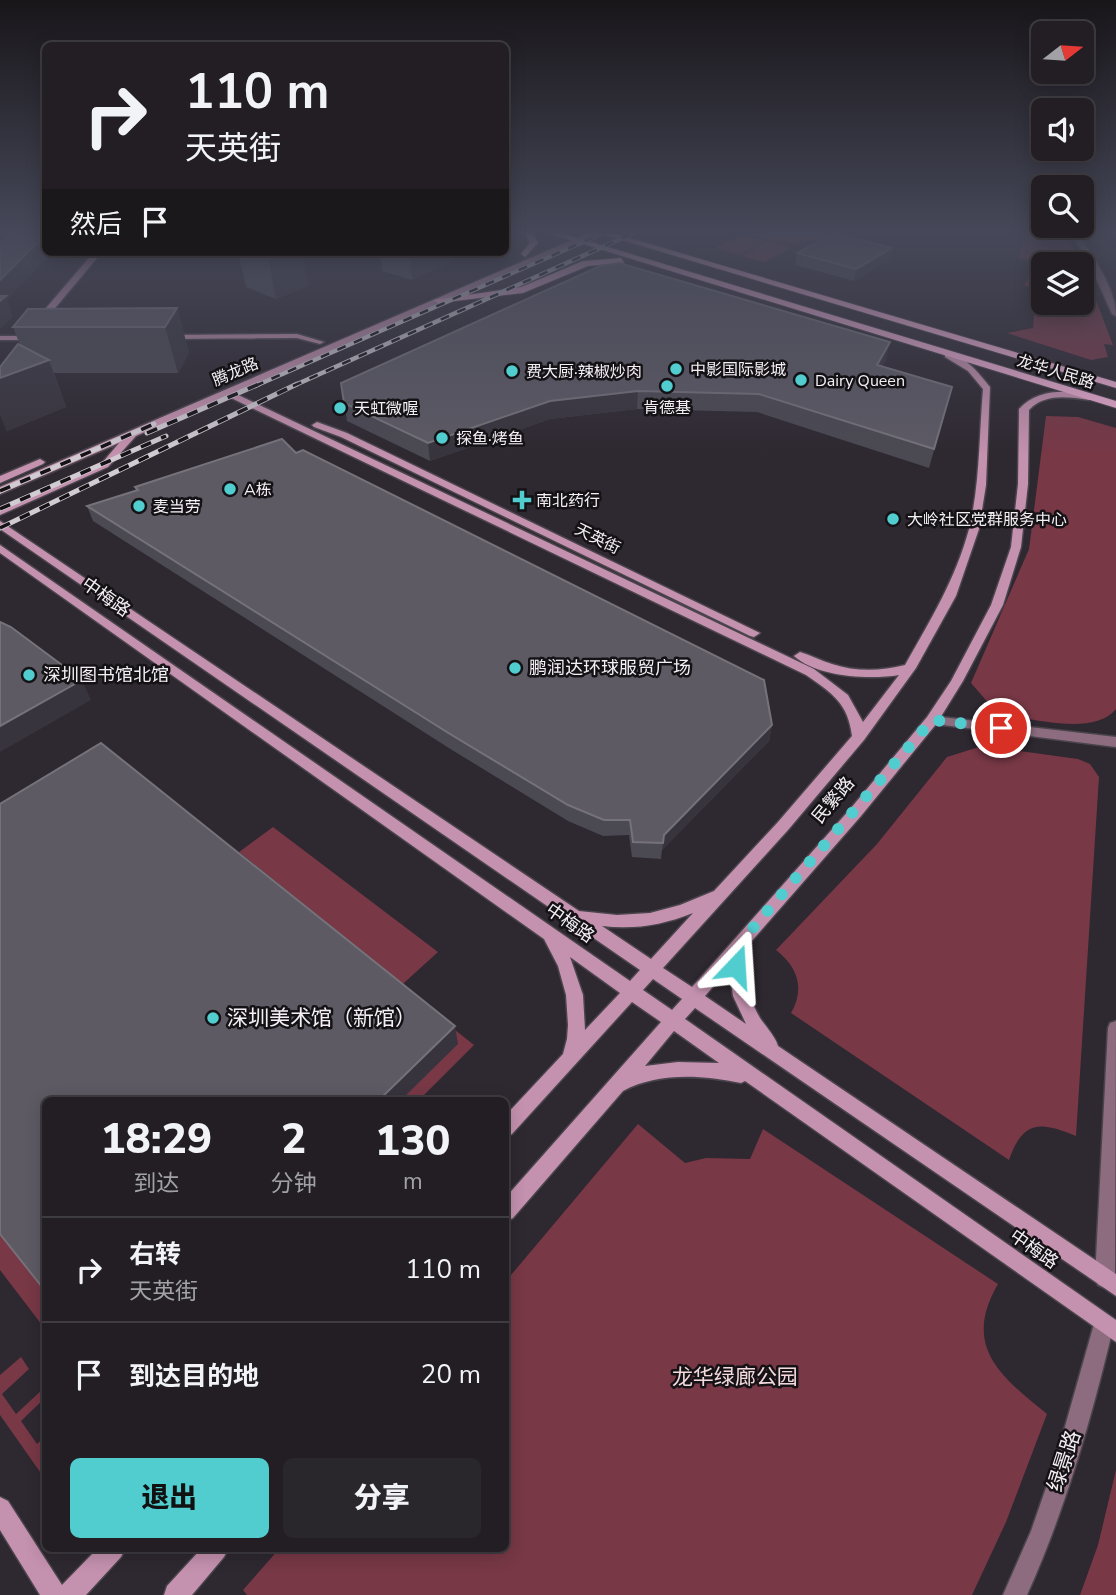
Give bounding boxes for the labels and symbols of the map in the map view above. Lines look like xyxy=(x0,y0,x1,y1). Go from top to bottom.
north arrow xyxy=(1031,21,1094,84)
street label: 龙华人民路 xyxy=(1014,350,1097,394)
street label: 腾龙路 xyxy=(209,352,262,391)
place label: 中影国际影城 xyxy=(690,359,786,381)
place label: 费大厨·辣椒炒肉 xyxy=(526,361,642,383)
marker: 中影国际影城 xyxy=(668,361,684,377)
marker: 费大厨·辣椒炒肉 xyxy=(504,363,520,379)
place label: Dairy Queen xyxy=(815,370,905,392)
marker: Dairy Queen xyxy=(793,372,809,388)
marker: 肯德基 xyxy=(659,378,675,394)
place label: 肯德基 xyxy=(643,397,691,419)
place label: 天虹微喔 xyxy=(354,398,418,420)
marker: 天虹微喔 xyxy=(332,400,348,416)
place label: 探鱼·烤鱼 xyxy=(456,428,524,450)
marker: 探鱼·烤鱼 xyxy=(434,430,450,446)
place label: A栋 xyxy=(244,479,272,501)
marker: A栋 xyxy=(222,481,238,497)
place label: 南北药行 xyxy=(536,490,600,512)
marker: 南北药行 xyxy=(514,492,530,508)
place label: 麦当劳 xyxy=(153,496,201,518)
marker: 麦当劳 xyxy=(131,498,147,514)
place label: 大岭社区党群服务中心 xyxy=(907,509,1067,531)
marker: 大岭社区党群服务中心 xyxy=(885,511,901,527)
street label: 天英街 xyxy=(571,518,624,559)
street label: 中梅路 xyxy=(77,572,135,622)
place label: 鹏润达环球服贸广场 xyxy=(529,656,691,680)
marker: 鹏润达环球服贸广场 xyxy=(507,660,523,676)
place label: 深圳图书馆北馆 xyxy=(43,663,169,687)
marker: 深圳图书馆北馆 xyxy=(21,667,37,683)
pin xyxy=(971,698,1031,758)
street label: 民繁路 xyxy=(806,772,860,828)
street label: 中梅路 xyxy=(541,898,599,948)
position arrow xyxy=(699,929,773,1003)
place label: 深圳美术馆（新馆） xyxy=(227,1004,416,1032)
marker: 深圳美术馆（新馆） xyxy=(205,1010,221,1026)
street label: 中梅路 xyxy=(1005,1224,1063,1274)
park label: 龙华绿廊公园 xyxy=(672,1363,798,1391)
street label: 绿景路 xyxy=(1041,1427,1087,1495)

